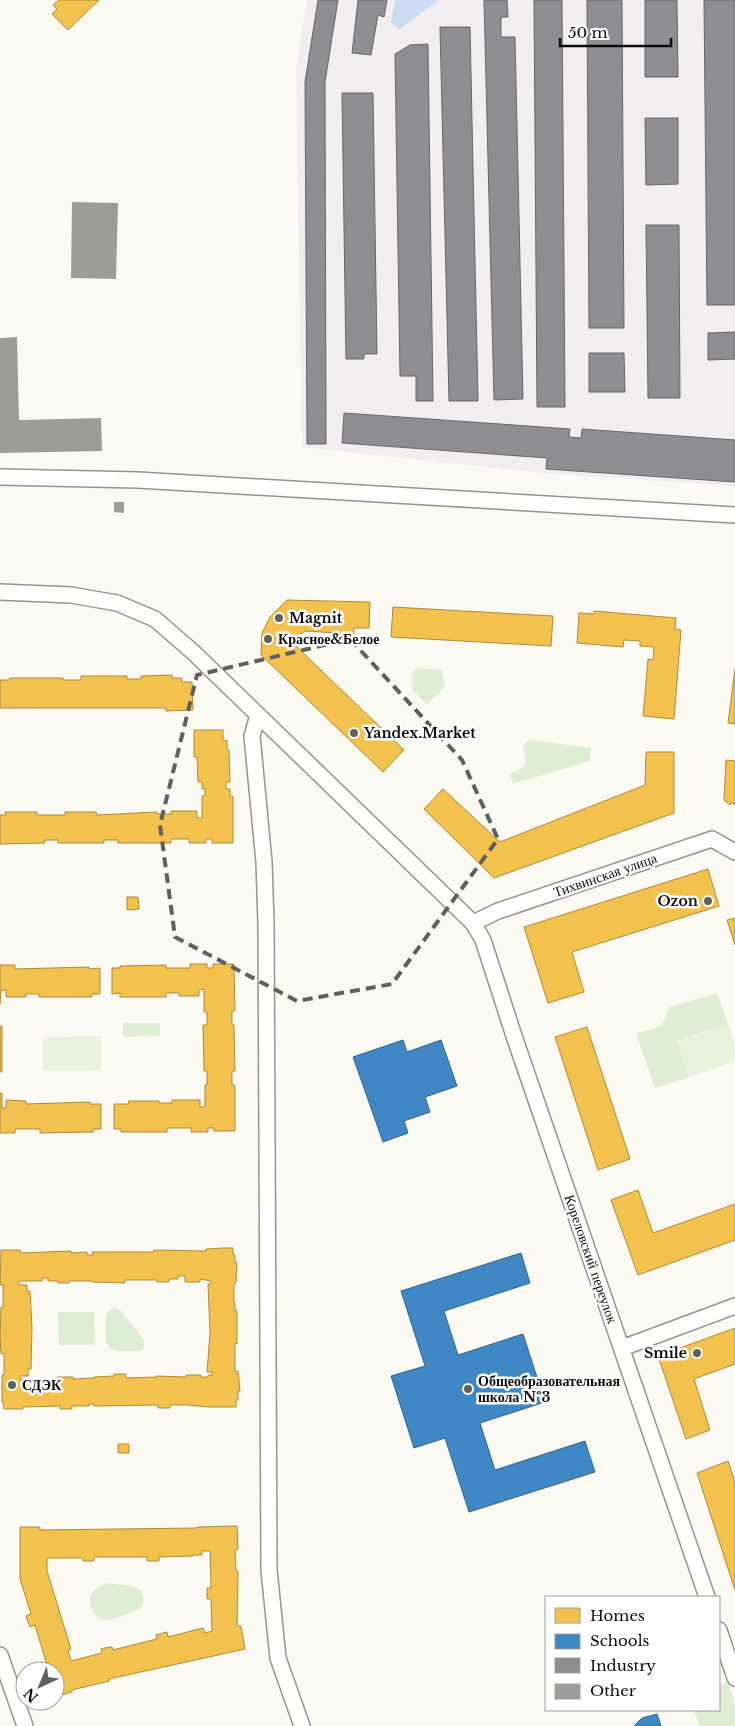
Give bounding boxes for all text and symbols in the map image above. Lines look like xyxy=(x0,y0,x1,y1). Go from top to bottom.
scale bar xyxy=(560,15,671,47)
text: 50 m xyxy=(568,23,608,42)
place label: Magnit xyxy=(289,609,343,627)
marker: Magnit xyxy=(273,612,285,624)
place label: Красное&Белое xyxy=(278,630,379,648)
marker: Красное&Белое xyxy=(262,633,274,645)
place label: Yandex.Market xyxy=(363,724,476,742)
marker: Yandex.Market xyxy=(348,727,360,739)
street label: Тихвинская улица xyxy=(551,849,660,901)
place label: Ozon xyxy=(657,892,698,910)
marker: Ozon xyxy=(702,895,714,907)
street label: Кореловский переулок xyxy=(560,1192,622,1326)
place label: Smile xyxy=(644,1344,687,1362)
marker: Smile xyxy=(691,1347,703,1359)
place label: Общеобразовательная школа №3 xyxy=(478,1372,621,1406)
place label: СДЭК xyxy=(22,1376,62,1394)
marker: СДЭК xyxy=(6,1379,18,1391)
marker: Общеобразовательная школа №3 xyxy=(462,1383,474,1395)
legend xyxy=(545,1596,720,1711)
text: Homes xyxy=(590,1606,645,1625)
text: Schools xyxy=(590,1631,650,1650)
text: Industry xyxy=(590,1656,656,1675)
north arrow xyxy=(15,1661,65,1711)
text: Other xyxy=(590,1681,637,1700)
text: N xyxy=(20,1684,42,1706)

